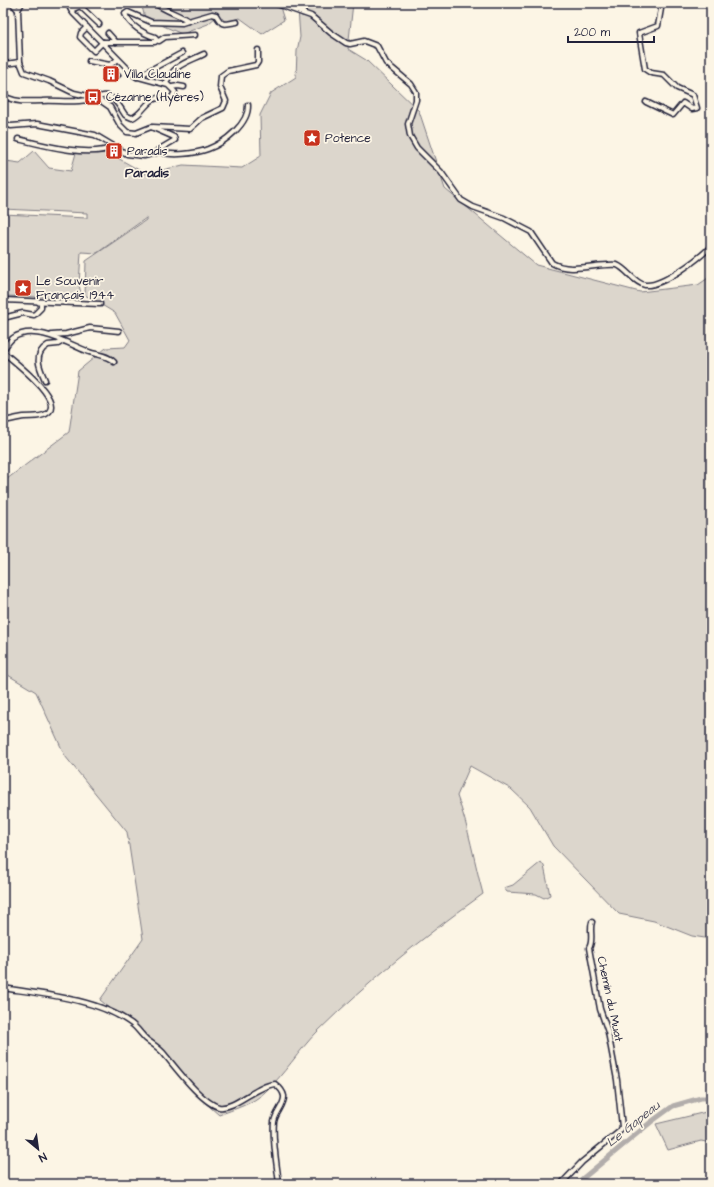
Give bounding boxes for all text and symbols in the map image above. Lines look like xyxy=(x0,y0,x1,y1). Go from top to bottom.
scale bar xyxy=(568,18,654,44)
text: 200 m xyxy=(574,24,611,41)
building icon: Villa Claudine xyxy=(101,64,121,84)
place label: Villa Claudine xyxy=(124,66,192,83)
bus stop icon: Cézanne (Hyères) xyxy=(83,87,103,107)
place label: Cézanne (Hyères) xyxy=(106,89,204,107)
place icon: Potence xyxy=(302,128,322,148)
place label: Potence xyxy=(325,130,371,147)
building icon: Paradis xyxy=(104,141,124,161)
place label: Paradis xyxy=(127,143,167,160)
district label: Paradis xyxy=(125,164,169,182)
place label: Le Souvenir Français 1944 xyxy=(36,273,114,304)
place icon: Le Souvenir Français 1944 xyxy=(13,278,33,298)
street label: Chemin du Muat xyxy=(593,955,627,1043)
water label: Le Gapeau xyxy=(602,1096,665,1151)
north arrow xyxy=(18,1129,58,1169)
text: N xyxy=(36,1149,49,1166)

